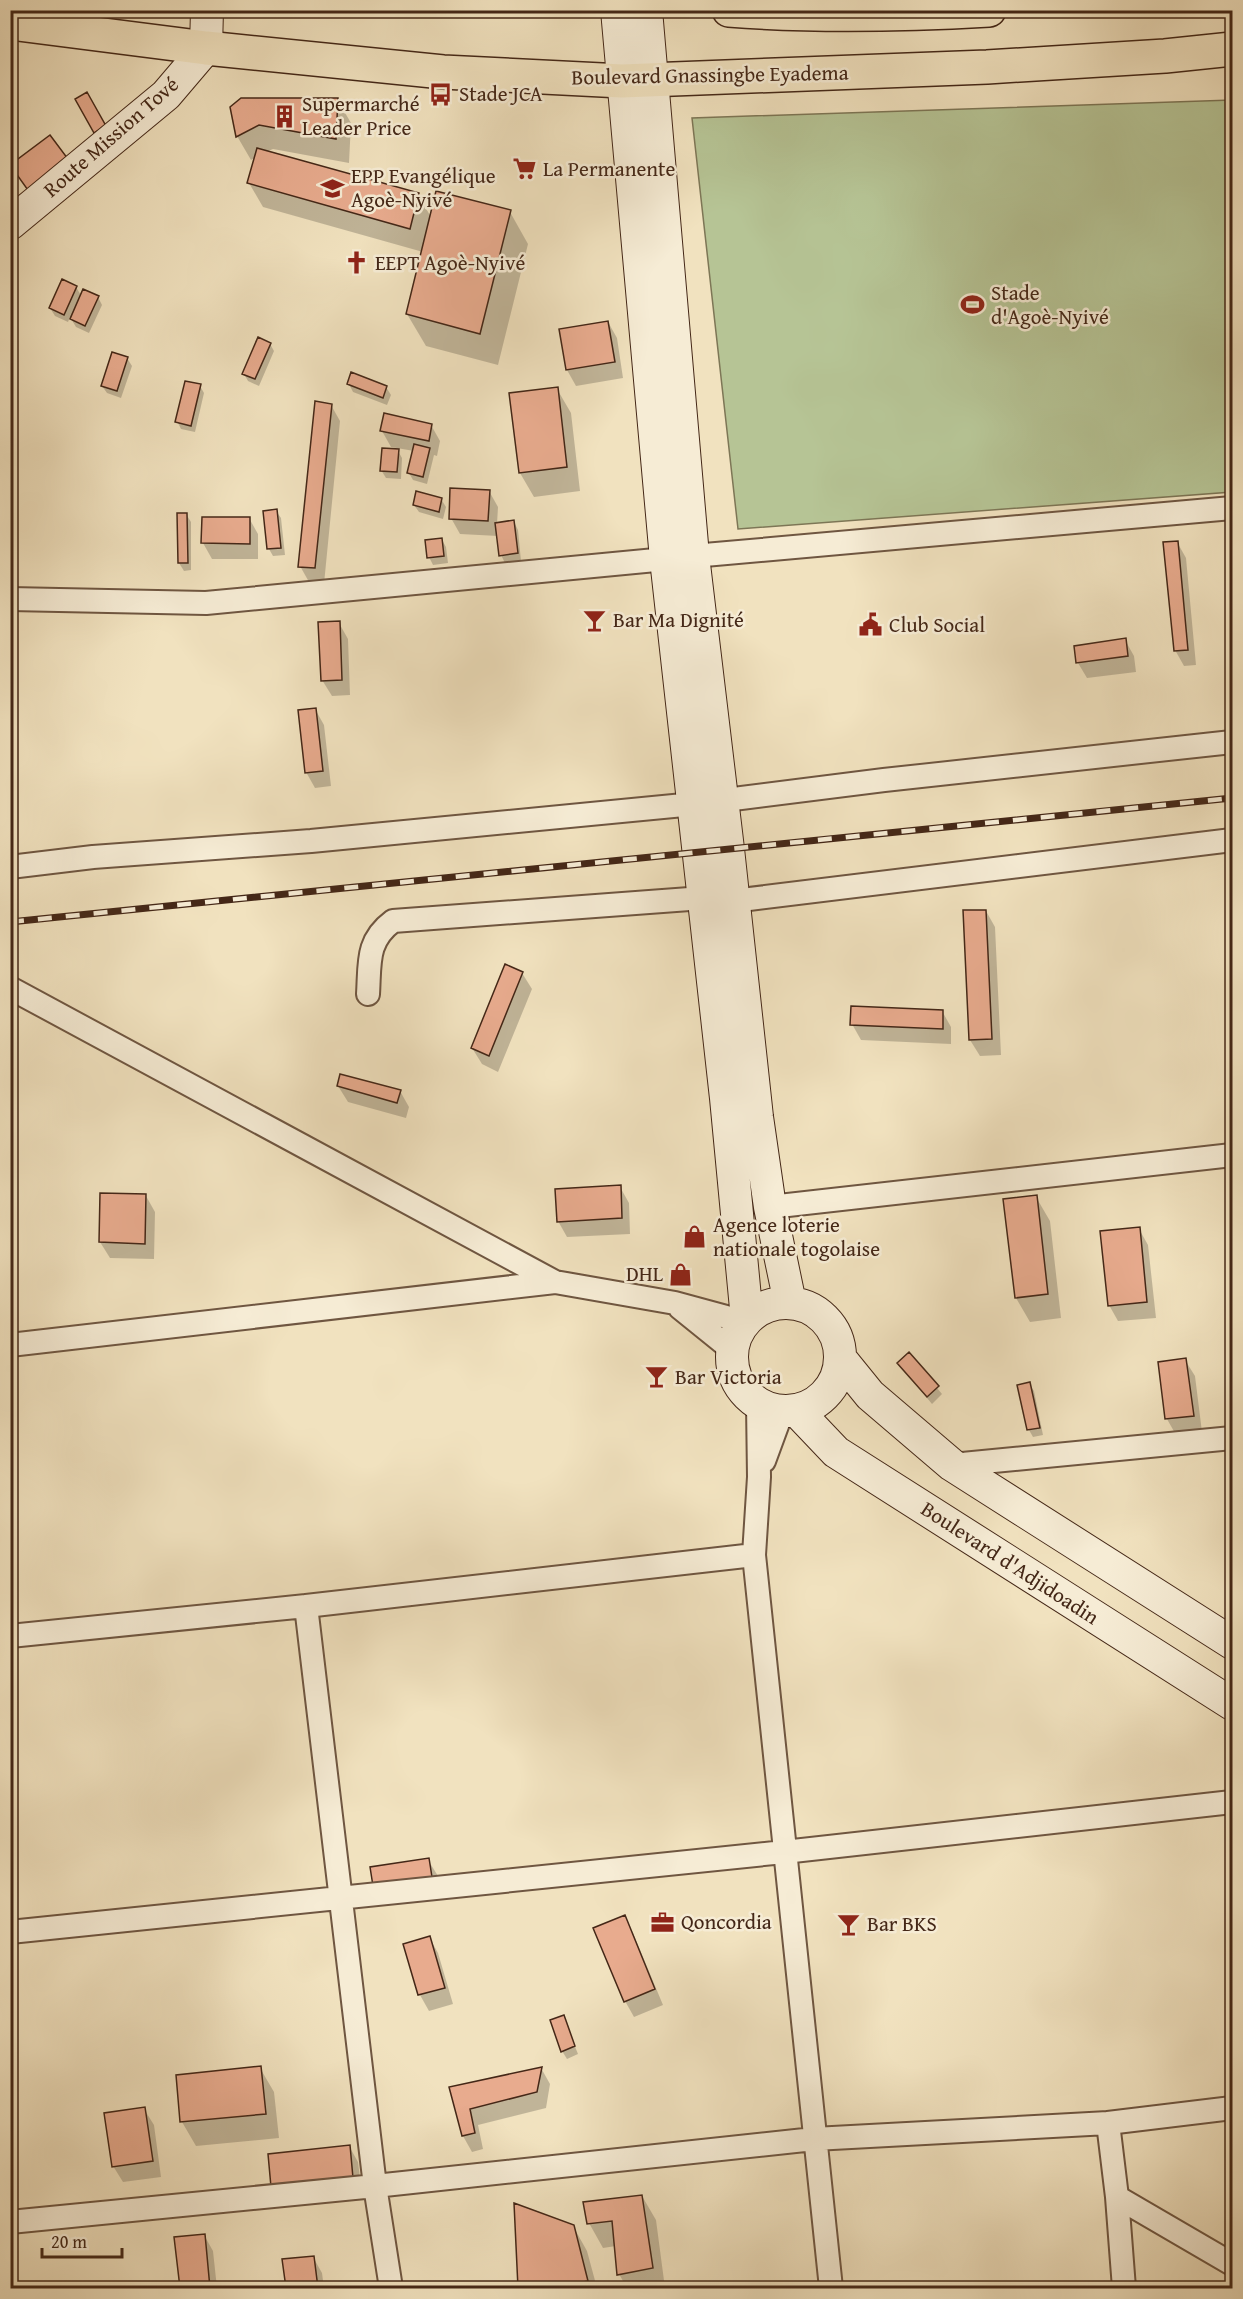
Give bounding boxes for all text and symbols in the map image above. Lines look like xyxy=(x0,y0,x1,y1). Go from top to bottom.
street label: Boulevard Gnassingbe Eyadema xyxy=(571,57,849,92)
street label: Route Mission Tové xyxy=(36,69,185,204)
place label: Stade JCA xyxy=(459,78,543,109)
bus stop icon: Stade JCA xyxy=(428,81,454,107)
place label: Supermarché Leader Price xyxy=(302,88,420,143)
building icon: Supermarché Leader Price xyxy=(271,103,297,129)
place label: La Permanente xyxy=(543,153,676,184)
supermarket icon: La Permanente xyxy=(512,156,538,182)
place label: EPP Evangélique Agoè-Nyivé xyxy=(351,160,496,215)
school or university icon: EPP Evangélique Agoè-Nyivé xyxy=(320,175,346,201)
place label: EEPT Agoè-Nyivé xyxy=(375,247,525,278)
church icon: EEPT Agoè-Nyivé xyxy=(344,250,370,276)
place label: Stade d'Agoè-Nyivé xyxy=(991,277,1109,332)
sports icon: Stade d'Agoè-Nyivé xyxy=(960,292,986,318)
place label: Bar Ma Dignité xyxy=(613,604,744,635)
bar icon: Bar Ma Dignité xyxy=(582,607,608,633)
place label: Club Social xyxy=(889,609,985,640)
public building icon: Club Social xyxy=(858,612,884,638)
place label: Agence loterie nationale togolaise xyxy=(713,1209,880,1264)
shop icon: Agence loterie nationale togolaise xyxy=(682,1224,708,1250)
place label: DHL xyxy=(626,1258,663,1289)
shop icon: DHL xyxy=(668,1261,694,1287)
place label: Bar Victoria xyxy=(675,1361,782,1392)
bar icon: Bar Victoria xyxy=(644,1364,670,1390)
street label: Boulevard d'Adjidoadin xyxy=(915,1493,1106,1632)
place label: Qoncordia xyxy=(681,1906,772,1937)
place label: Bar BKS xyxy=(867,1908,937,1939)
office icon: Qoncordia xyxy=(650,1909,676,1935)
bar icon: Bar BKS xyxy=(836,1911,862,1937)
scale bar xyxy=(42,2221,122,2259)
text: 20 m xyxy=(51,2228,87,2255)

